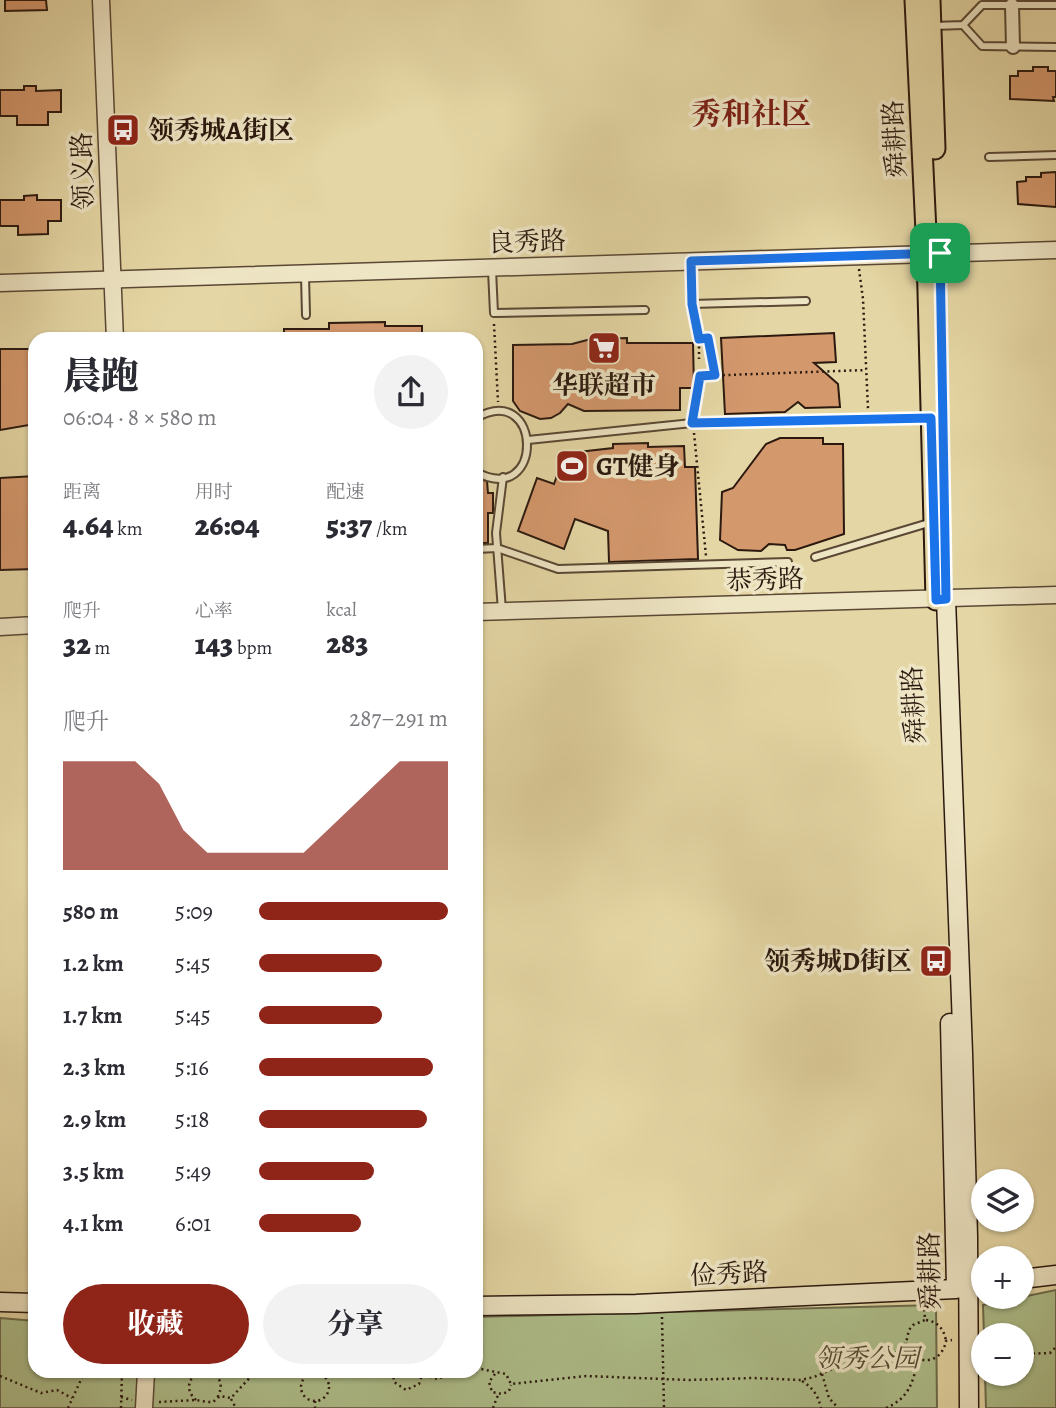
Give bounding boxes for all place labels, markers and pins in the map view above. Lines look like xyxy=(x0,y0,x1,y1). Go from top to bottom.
bus stop icon: 领秀城A街区 xyxy=(104,111,142,149)
place label: 领秀城A街区 xyxy=(148,113,294,148)
pin xyxy=(910,223,970,283)
supermarket icon: 华联超市 xyxy=(585,329,623,367)
place label: 华联超市 xyxy=(552,368,656,403)
sports icon: GT健身 xyxy=(553,447,591,485)
place label: GT健身 xyxy=(596,449,680,484)
bus stop icon: 领秀城D街区 xyxy=(917,942,955,980)
place label: 领秀城D街区 xyxy=(764,944,912,979)

